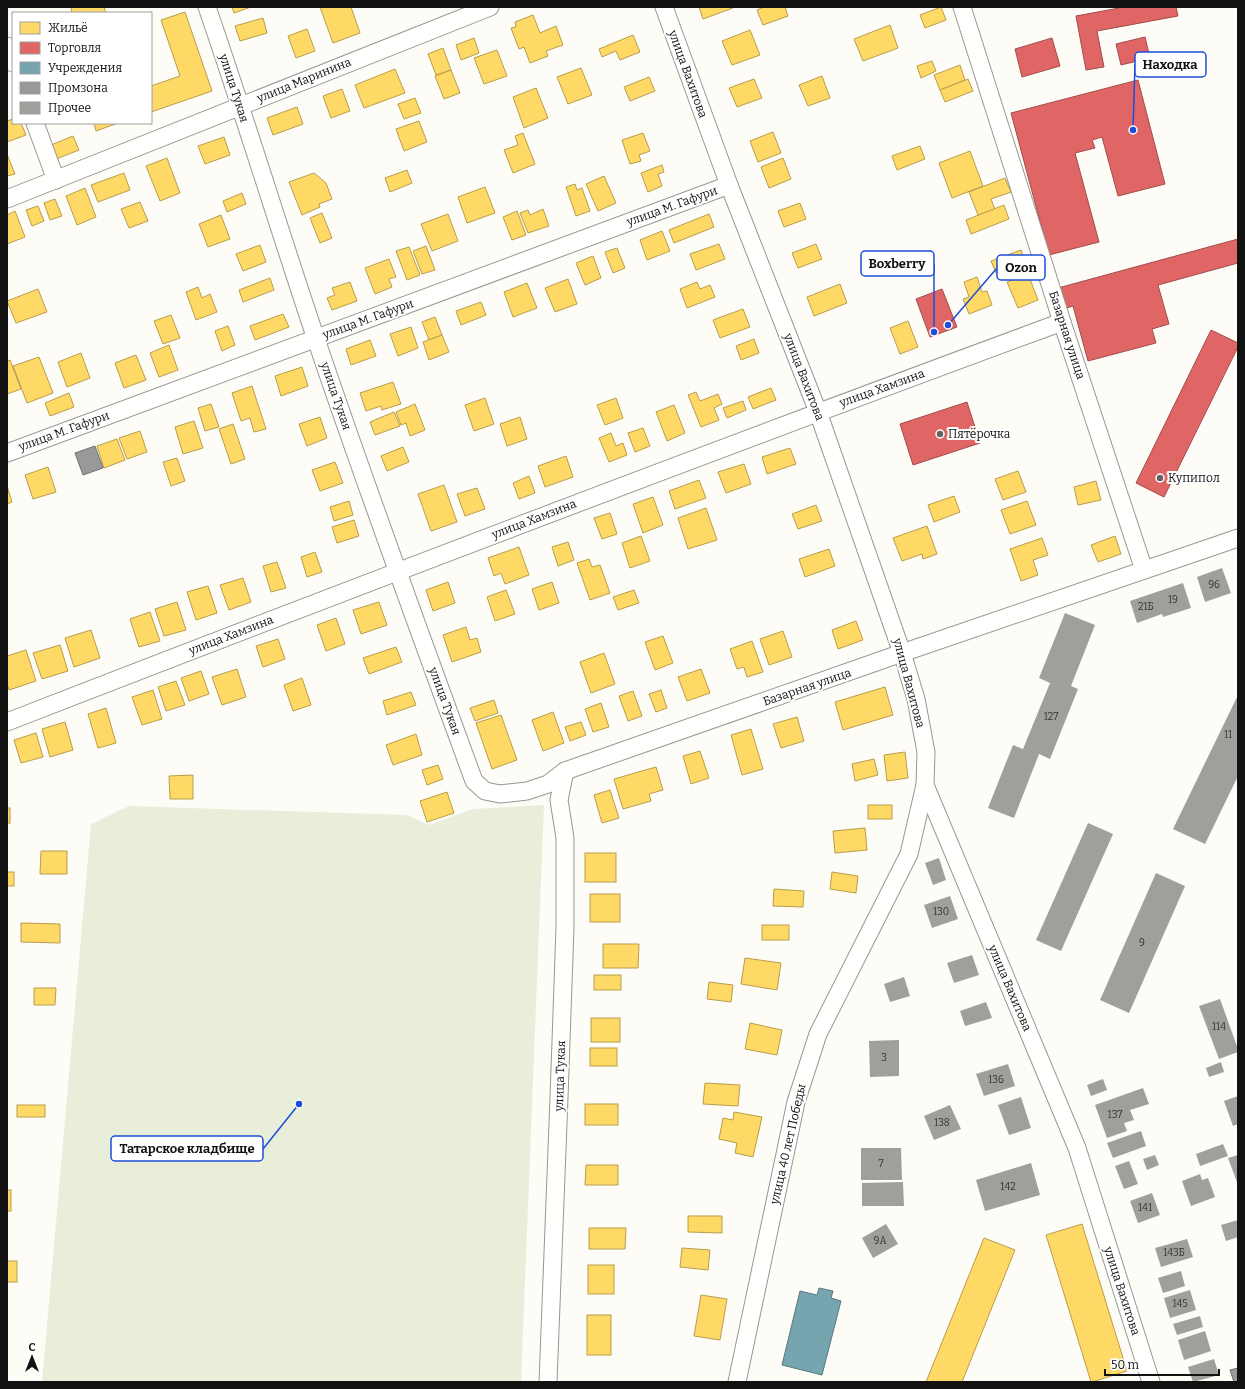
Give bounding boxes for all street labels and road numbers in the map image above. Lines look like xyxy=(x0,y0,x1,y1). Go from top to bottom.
street label: улица Вахитова xyxy=(665,27,711,120)
street label: улица Тукая xyxy=(216,51,252,124)
street label: улица Маринина xyxy=(254,55,354,106)
street label: улица М. Гафури xyxy=(624,183,719,229)
street label: Базарная улица xyxy=(1046,289,1088,381)
street label: улица М. Гафури xyxy=(320,296,415,342)
street label: улица Вахитова xyxy=(781,330,827,423)
street label: улица Тукая xyxy=(318,359,354,432)
street label: улица Хамзина xyxy=(837,366,927,410)
street label: улица М. Гафури xyxy=(16,408,111,454)
street label: улица Хамзина xyxy=(489,496,579,542)
street label: улица Хамзина xyxy=(186,612,276,658)
street label: улица Вахитова xyxy=(890,636,928,730)
street label: улица Тукая xyxy=(426,664,464,737)
street label: Базарная улица xyxy=(761,665,853,709)
street label: улица Вахитова xyxy=(985,942,1035,1034)
street label: улица Тукая xyxy=(552,1040,568,1113)
street label: улица 40 лет Победы xyxy=(767,1082,809,1207)
street label: улица Вахитова xyxy=(1101,1244,1143,1337)

